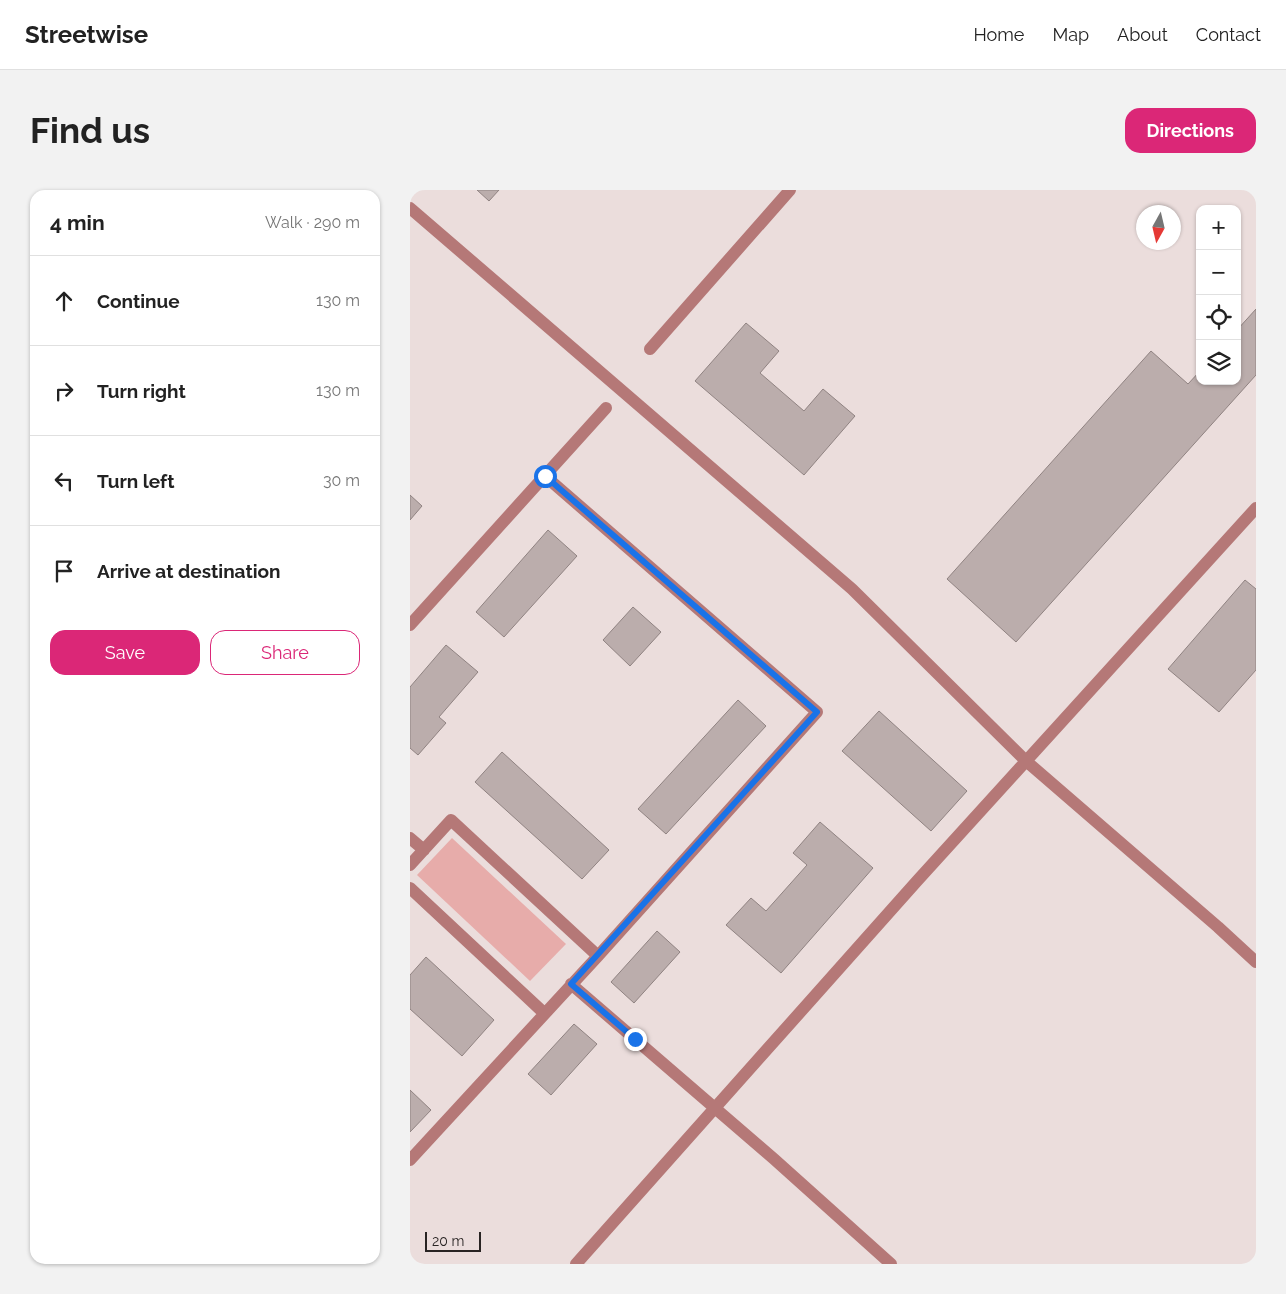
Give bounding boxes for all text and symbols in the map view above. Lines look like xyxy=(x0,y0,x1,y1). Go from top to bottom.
text: Streetwise xyxy=(25,20,148,49)
text: Home xyxy=(973,24,1024,45)
text: Map xyxy=(1052,24,1089,45)
text: About xyxy=(1117,24,1168,45)
text: Contact xyxy=(1196,24,1261,45)
button: Directions xyxy=(1125,108,1256,153)
text: Find us xyxy=(30,110,150,151)
north arrow xyxy=(1136,205,1181,250)
map controls xyxy=(1196,205,1241,385)
button: + xyxy=(1196,205,1241,250)
text: 4 min xyxy=(50,210,105,235)
text: Walk · 290 m xyxy=(265,213,360,232)
button: − xyxy=(1196,250,1241,295)
icon: ahead xyxy=(50,287,78,315)
text: Continue xyxy=(97,290,180,312)
text: 130 m xyxy=(316,291,360,310)
button: locate xyxy=(1196,295,1241,340)
button: layers xyxy=(1196,340,1241,385)
icon: right xyxy=(50,377,78,405)
text: Turn right xyxy=(97,380,186,402)
text: 130 m xyxy=(316,381,360,400)
route start xyxy=(534,465,557,488)
icon: left xyxy=(50,467,78,495)
text: Turn left xyxy=(97,470,174,492)
text: 30 m xyxy=(323,471,360,490)
icon: arrive xyxy=(50,557,78,585)
text: Arrive at destination xyxy=(97,560,281,582)
button: Save xyxy=(50,630,200,675)
button: Share xyxy=(210,630,360,675)
route end xyxy=(624,1028,647,1051)
scale bar xyxy=(425,1229,481,1252)
text: 20 m xyxy=(432,1233,464,1249)

